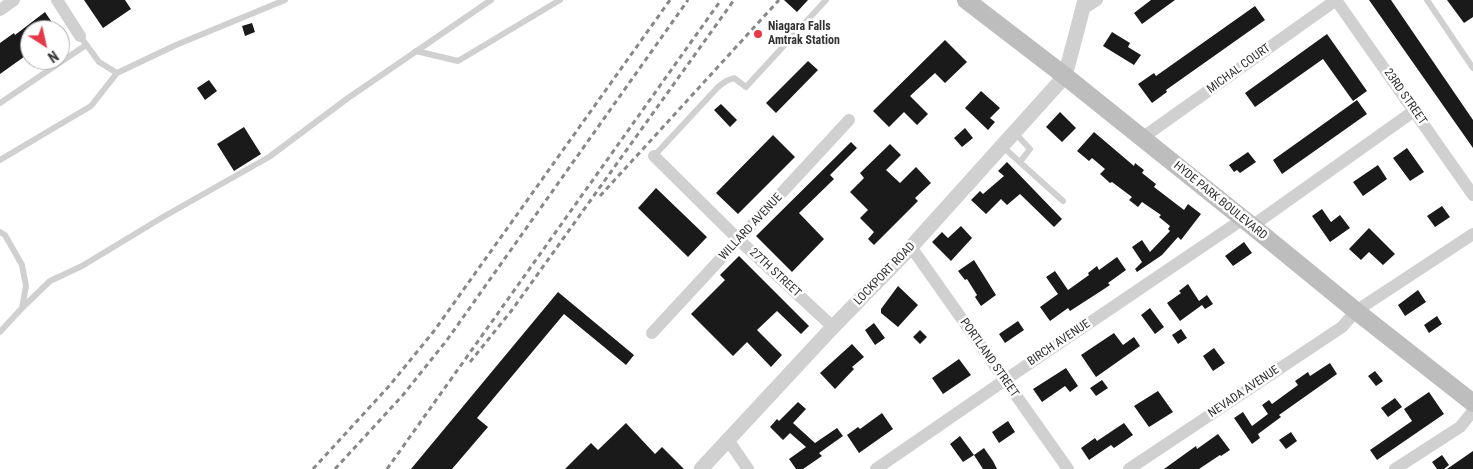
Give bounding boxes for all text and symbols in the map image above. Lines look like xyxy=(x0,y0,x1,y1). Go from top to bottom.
north arrow xyxy=(20,20,70,70)
place label: Niagara Falls Amtrak Station xyxy=(768,20,840,48)
marker: Niagara Falls Amtrak Station xyxy=(752,28,764,40)
street label: MICHAL COURT xyxy=(1205,41,1273,97)
text: N xyxy=(45,47,61,65)
street label: 23RD STREET xyxy=(1380,66,1430,128)
street label: HYDE PARK BOULEVARD xyxy=(1170,159,1270,243)
street label: WILLARD AVENUE xyxy=(716,191,786,263)
street label: LOCKPORT ROAD xyxy=(851,240,919,308)
street label: 27TH STREET xyxy=(746,245,804,301)
street label: PORTLAND STREET xyxy=(956,316,1022,400)
street label: BIRCH AVENUE xyxy=(1025,317,1093,369)
street label: NEVADA AVENUE xyxy=(1206,363,1282,421)

